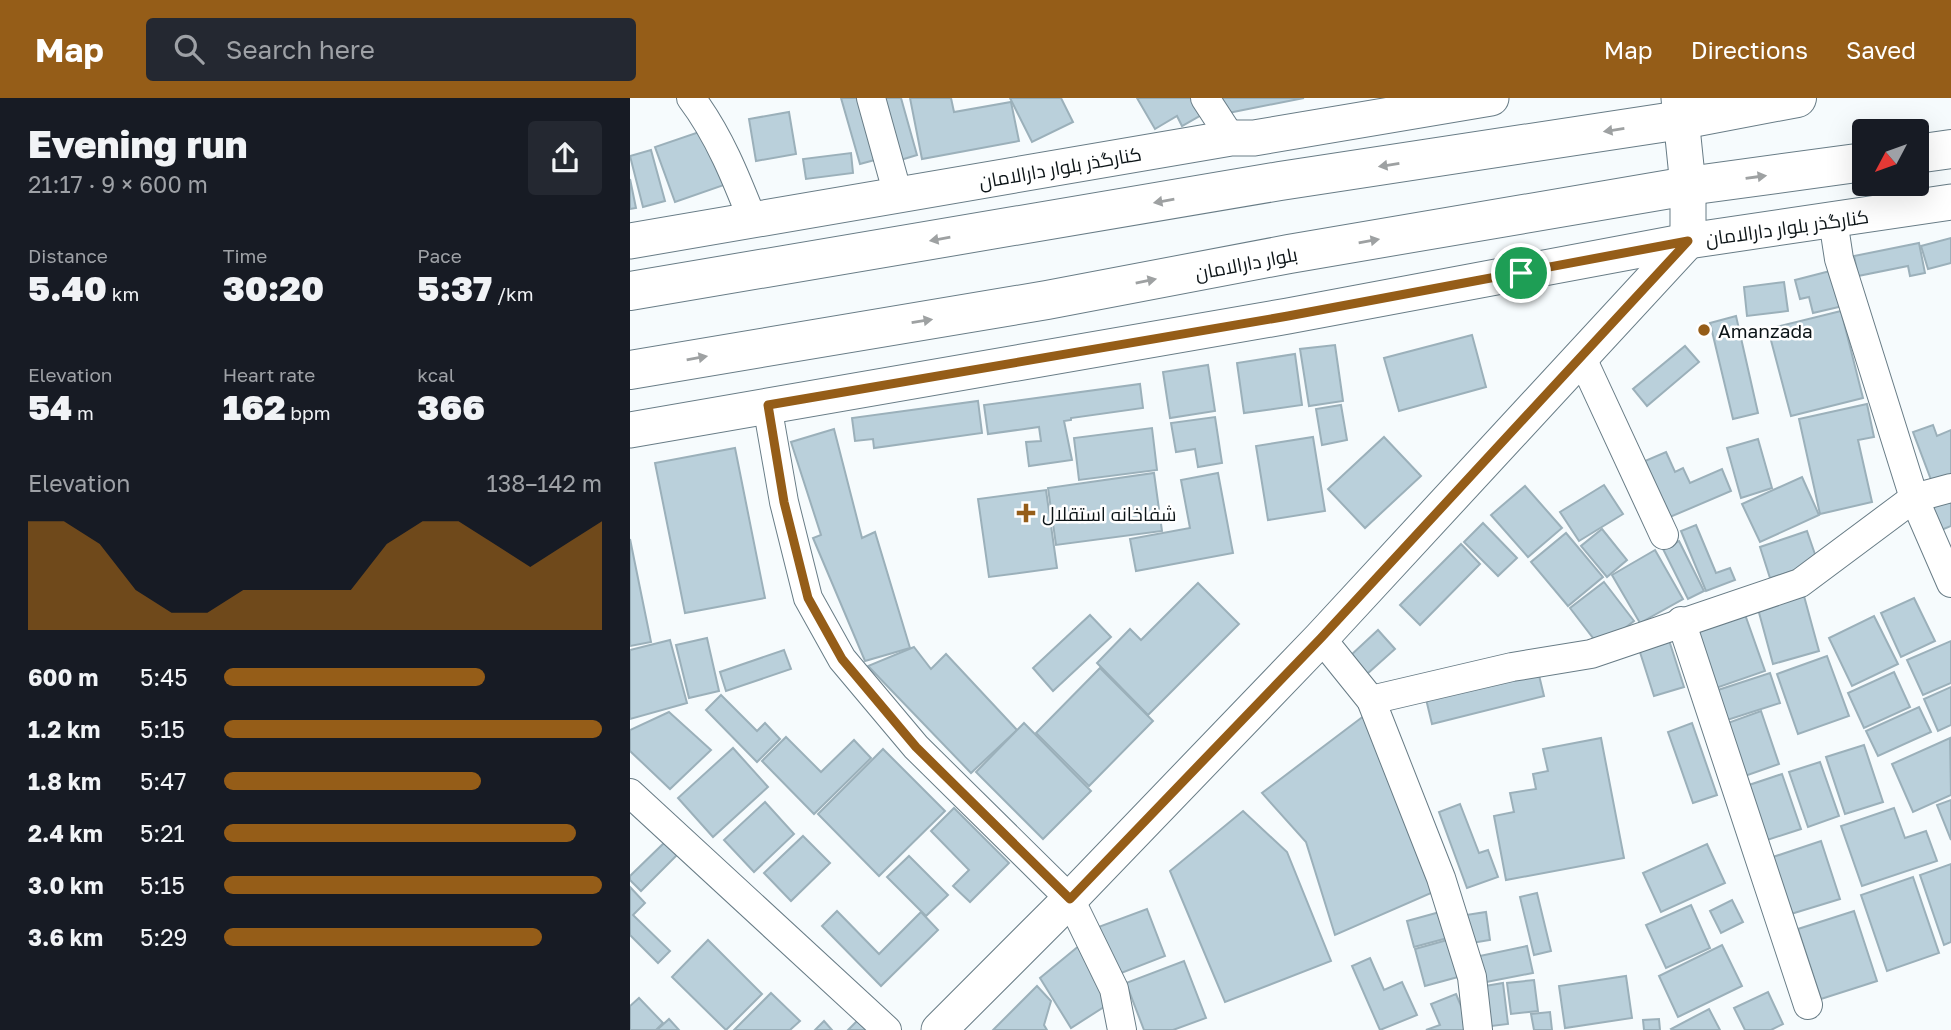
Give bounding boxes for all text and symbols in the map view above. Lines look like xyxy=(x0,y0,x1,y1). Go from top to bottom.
search box xyxy=(146,18,636,81)
text: Map xyxy=(35,30,104,69)
icon: search xyxy=(170,30,208,68)
text: Search here xyxy=(226,34,375,65)
text: Map xyxy=(1604,35,1653,64)
text: Directions xyxy=(1691,35,1808,64)
text: Saved xyxy=(1846,35,1916,64)
north arrow xyxy=(1852,119,1928,196)
map controls xyxy=(1852,119,1929,196)
text: Evening run xyxy=(28,121,247,166)
button: share xyxy=(528,121,602,195)
one-way arrow xyxy=(1602,125,1624,136)
street label: کنارگذر بلوار دارالامان xyxy=(977,141,1143,194)
one-way arrow xyxy=(1378,159,1400,170)
text: 21:17 · 9 × 600 m xyxy=(28,170,208,198)
one-way arrow xyxy=(1745,171,1767,182)
one-way arrow xyxy=(1153,196,1175,207)
street label: کنارگذر بلوار دارالامان xyxy=(1704,204,1870,251)
one-way arrow xyxy=(929,234,951,245)
one-way arrow xyxy=(1359,235,1381,246)
street label: بلوار دارالامان xyxy=(1193,242,1299,285)
pin xyxy=(1491,243,1551,303)
text: Distance xyxy=(28,244,108,267)
text: Time xyxy=(223,244,267,267)
text: Pace xyxy=(417,244,462,267)
icon: arrive xyxy=(1502,254,1540,292)
text: 5.40 xyxy=(28,267,107,309)
text: 30:20 xyxy=(223,267,324,309)
text: 5:37 xyxy=(417,267,492,309)
one-way arrow xyxy=(1135,276,1157,287)
text: km xyxy=(107,282,139,305)
text: /km xyxy=(492,282,534,305)
one-way arrow xyxy=(911,315,933,326)
place label: Amanzada xyxy=(1718,319,1813,342)
marker: Amanzada xyxy=(1696,322,1712,338)
one-way arrow xyxy=(686,352,708,363)
text: Elevation xyxy=(28,363,113,386)
text: Heart rate xyxy=(223,363,315,386)
text: kcal xyxy=(417,363,455,386)
text: 54 xyxy=(28,386,72,428)
text: 162 xyxy=(223,386,286,428)
text: 366 xyxy=(417,386,485,428)
text: m xyxy=(72,401,94,424)
text: bpm xyxy=(286,401,331,424)
text: Elevation xyxy=(28,469,130,497)
text: 138–142 m xyxy=(487,469,602,497)
place label: شفاخانه استقلال xyxy=(1042,502,1176,526)
marker: شفاخانه استقلال xyxy=(1016,503,1036,523)
text: 600 m xyxy=(28,663,98,691)
text: 5:45 xyxy=(140,663,188,691)
text: 1.2 km xyxy=(28,715,100,743)
text: 5:15 xyxy=(140,715,185,743)
text: 1.8 km xyxy=(28,767,101,795)
text: 5:47 xyxy=(140,767,186,795)
text: 2.4 km xyxy=(28,819,103,847)
text: 5:21 xyxy=(140,819,185,847)
text: 3.0 km xyxy=(28,871,104,899)
text: 5:15 xyxy=(140,871,185,899)
text: 3.6 km xyxy=(28,923,103,951)
text: 5:29 xyxy=(140,923,188,951)

